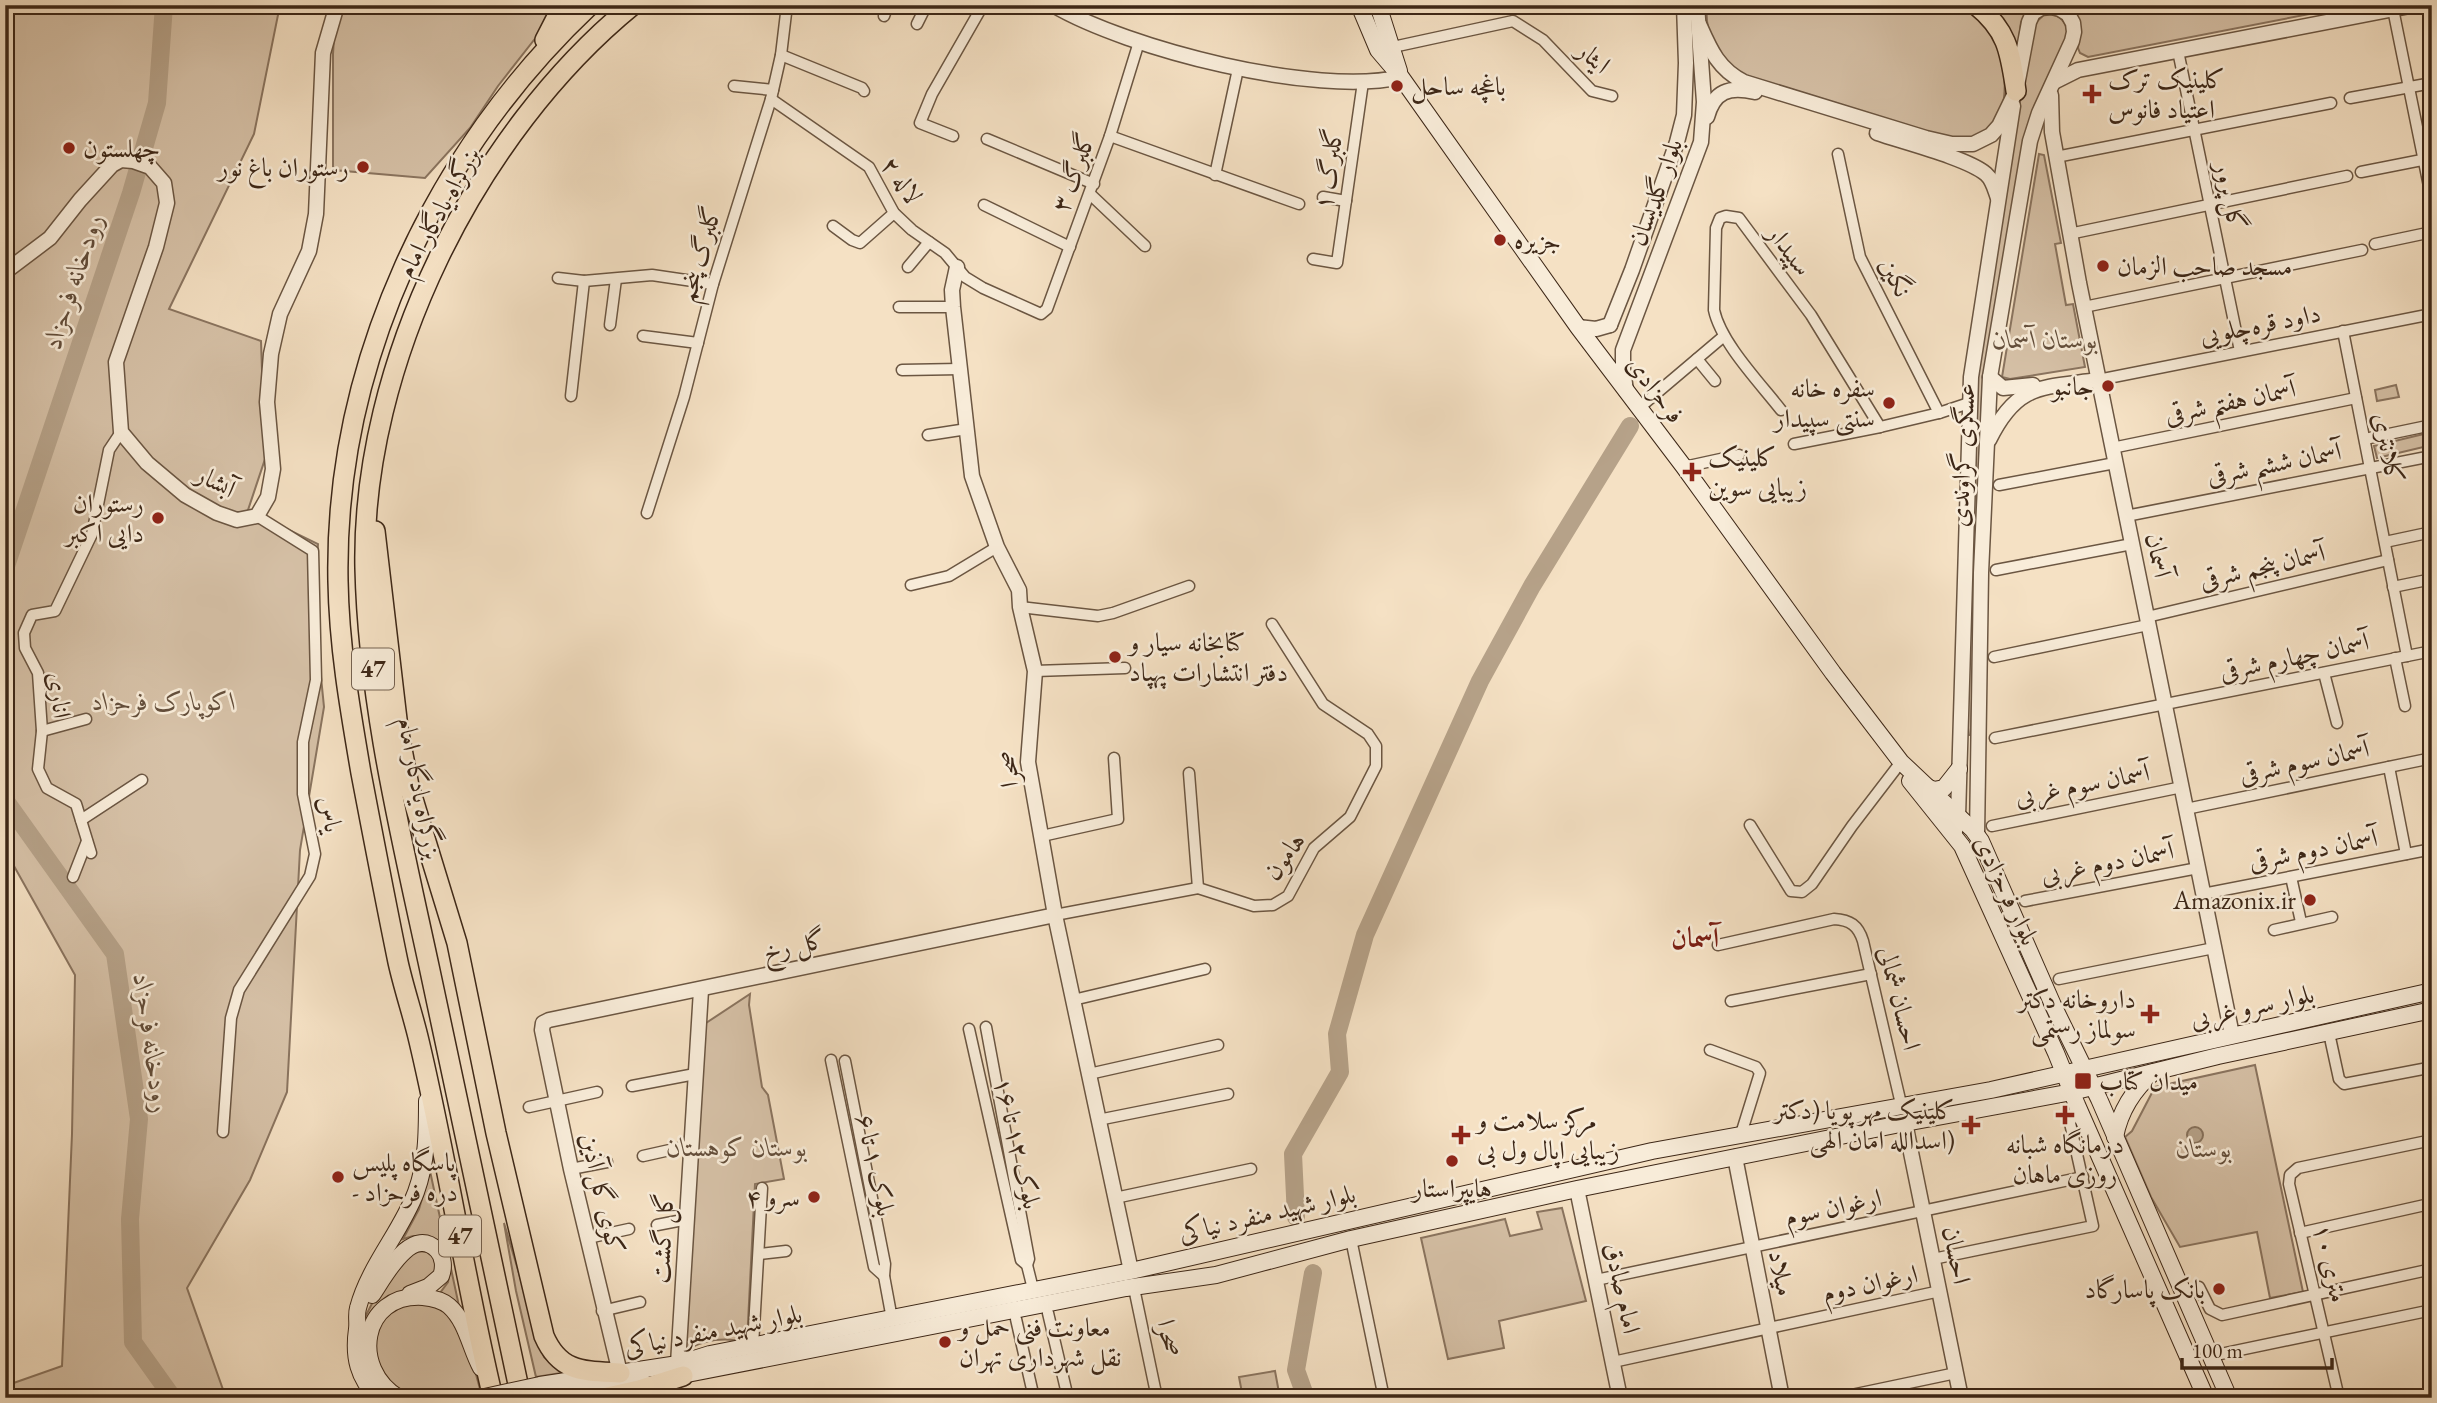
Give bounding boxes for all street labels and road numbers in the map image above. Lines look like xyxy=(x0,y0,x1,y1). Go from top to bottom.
street label: ایثار xyxy=(1568,31,1618,81)
street label: گلبرگ ۱ xyxy=(1305,126,1351,212)
street label: گلبرگ ۳ xyxy=(1043,127,1103,217)
street label: بلوار گلدیسان xyxy=(1620,133,1690,251)
street label: بزرگراه یادگار امام xyxy=(388,140,493,286)
street label: لاله ۲ xyxy=(873,149,931,211)
street label: گل پرور xyxy=(2206,156,2255,234)
street label: گلبرگ پنجم xyxy=(669,202,737,308)
street label: سپیدار xyxy=(1757,215,1820,283)
street label: نگین xyxy=(1872,251,1920,303)
street label: داود قره‌چلویی xyxy=(2197,296,2324,353)
street label: فرحزادی xyxy=(1619,348,1693,430)
street label: آسمان هفتم شرقی xyxy=(2161,370,2303,440)
street label: عسگری گراوندی xyxy=(1941,382,1983,528)
street label: کلانتری xyxy=(2365,410,2413,486)
street label: آسمان ششم شرقی xyxy=(2204,433,2348,502)
street label: آبشار xyxy=(188,455,244,507)
street label: آسمان xyxy=(2138,530,2181,583)
street label: آسمان پنجم شرقی xyxy=(2196,535,2332,605)
street label: آسمان چهارم شرقی xyxy=(2216,623,2375,694)
road number: 47 xyxy=(352,648,394,690)
street label: اناری xyxy=(40,670,80,720)
street label: بزرگراه یادگار امام xyxy=(384,714,451,864)
street label: آسمان سوم شرقی xyxy=(2236,730,2376,797)
street label: صحرا xyxy=(989,749,1027,789)
street label: آسمان سوم غربی xyxy=(2012,754,2156,820)
street label: یاس xyxy=(311,793,352,837)
street label: آسمان دوم شرقی xyxy=(2246,819,2384,884)
street label: هامون xyxy=(1255,825,1313,887)
street label: بلوار فرحزادی xyxy=(1967,829,2047,951)
street label: آسمان دوم غربی xyxy=(2038,832,2180,897)
street label: گل رخ xyxy=(759,922,830,975)
street label: احسان شمالی xyxy=(1871,942,1929,1054)
street label: بلوار سرو غربی xyxy=(2187,976,2318,1038)
street label: بلوک ۱۲ تا ۱۶ xyxy=(986,1074,1050,1212)
street label: بلوک ۱ تا ۶ xyxy=(849,1110,903,1220)
street label: کوی گل آذین xyxy=(572,1129,633,1257)
street label: بلوار شهید منفرد نیاکی xyxy=(1175,1176,1359,1250)
street label: ارغوان سوم xyxy=(1781,1180,1886,1240)
street label: گل گشت xyxy=(643,1192,682,1284)
road number: 47 xyxy=(439,1216,481,1256)
street label: ۱۰ متری xyxy=(2305,1220,2357,1306)
street label: احسان xyxy=(1935,1223,1979,1287)
street label: امام صادق xyxy=(1591,1239,1649,1338)
street label: میلاد xyxy=(1761,1247,1803,1299)
street label: ارغوان دوم xyxy=(1819,1256,1922,1316)
street label: بلوار شهید منفرد نیاکی xyxy=(621,1296,805,1364)
street label: صحرا xyxy=(1150,1316,1190,1360)

